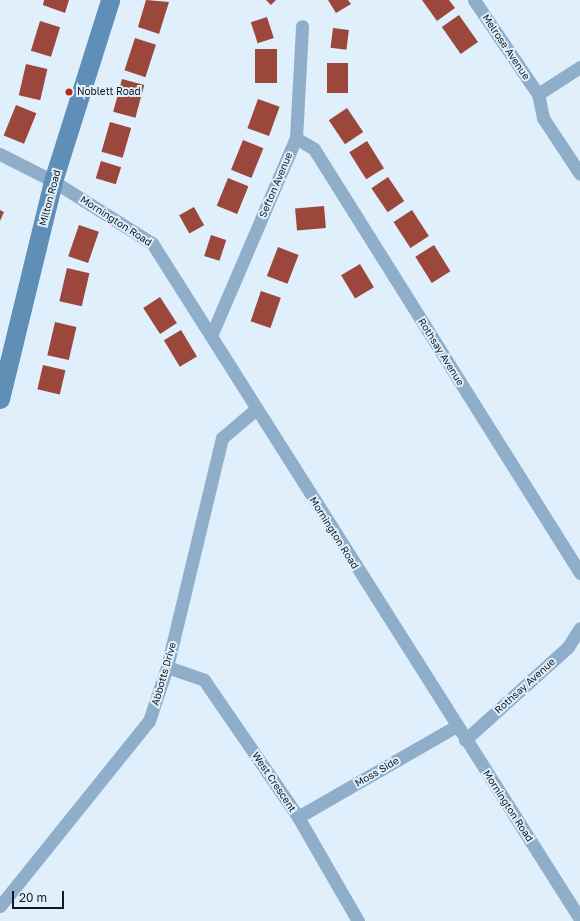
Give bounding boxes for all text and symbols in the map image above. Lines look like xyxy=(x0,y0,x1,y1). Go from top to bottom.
street label: Melrose Avenue xyxy=(480,12,532,82)
place label: Noblett Road xyxy=(77,86,141,98)
marker: Noblett Road xyxy=(64,87,74,97)
street label: Sefton Avenue xyxy=(257,151,295,219)
street label: Milton Road xyxy=(37,169,63,227)
street label: Mornington Road xyxy=(78,193,154,249)
street label: Rothsay Avenue xyxy=(416,316,466,388)
street label: Mornington Road xyxy=(307,495,361,571)
street label: Abbotts Drive xyxy=(149,641,179,707)
street label: Rothsay Avenue xyxy=(492,656,558,716)
street label: West Crescent xyxy=(250,750,298,814)
street label: Moss Side xyxy=(353,755,401,789)
street label: Mornington Road xyxy=(480,768,536,844)
scale bar xyxy=(14,883,66,909)
text: 20 m xyxy=(19,890,47,905)

